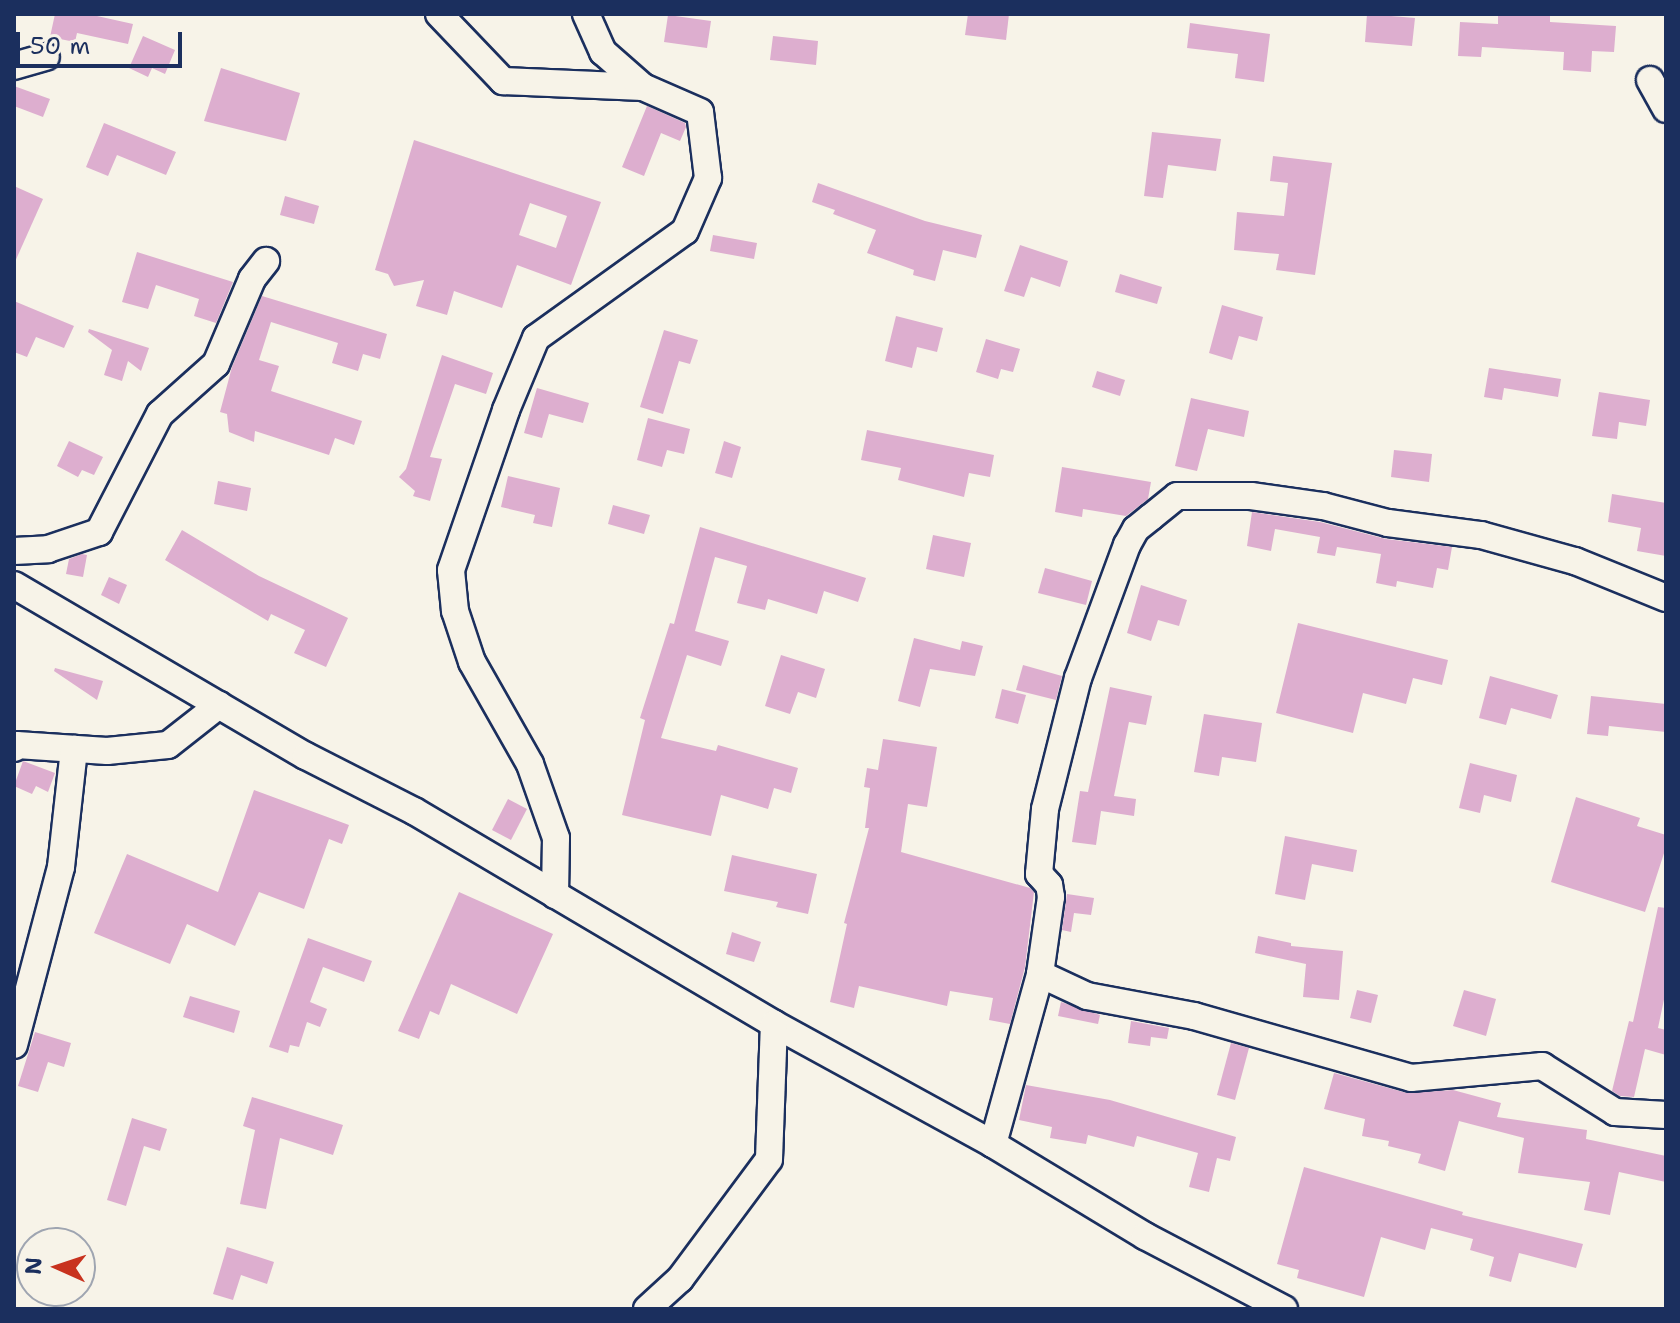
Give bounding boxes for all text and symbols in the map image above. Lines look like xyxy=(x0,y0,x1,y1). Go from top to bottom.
scale bar xyxy=(20,16,186,66)
text: 50 m xyxy=(30,30,90,62)
north arrow xyxy=(16,1227,96,1307)
text: N xyxy=(19,1256,48,1275)

